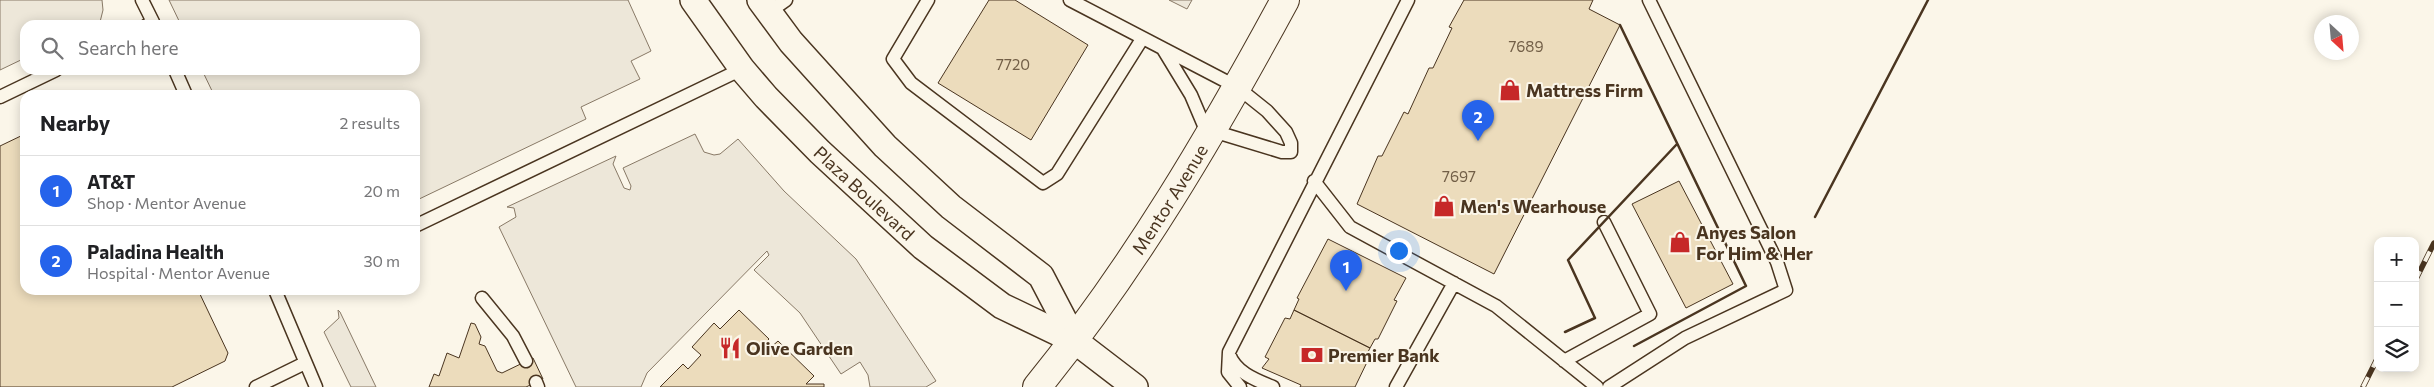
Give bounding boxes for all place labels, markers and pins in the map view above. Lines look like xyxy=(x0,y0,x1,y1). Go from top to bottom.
shop icon: Mattress Firm xyxy=(1497,77,1523,103)
place label: Mattress Firm xyxy=(1526,79,1643,101)
pin: 2 xyxy=(1462,100,1494,141)
shop icon: Men's Wearhouse xyxy=(1431,193,1457,219)
place label: Men's Wearhouse xyxy=(1460,195,1606,217)
place label: Anyes Salon For Him & Her xyxy=(1696,221,1814,264)
shop icon: Anyes Salon For Him & Her xyxy=(1667,229,1693,255)
pin: 1 xyxy=(1330,250,1362,291)
restaurant icon: Olive Garden xyxy=(717,335,743,361)
place label: Olive Garden xyxy=(746,337,853,359)
bank icon: Premier Bank xyxy=(1299,342,1325,368)
place label: Premier Bank xyxy=(1328,344,1440,366)

